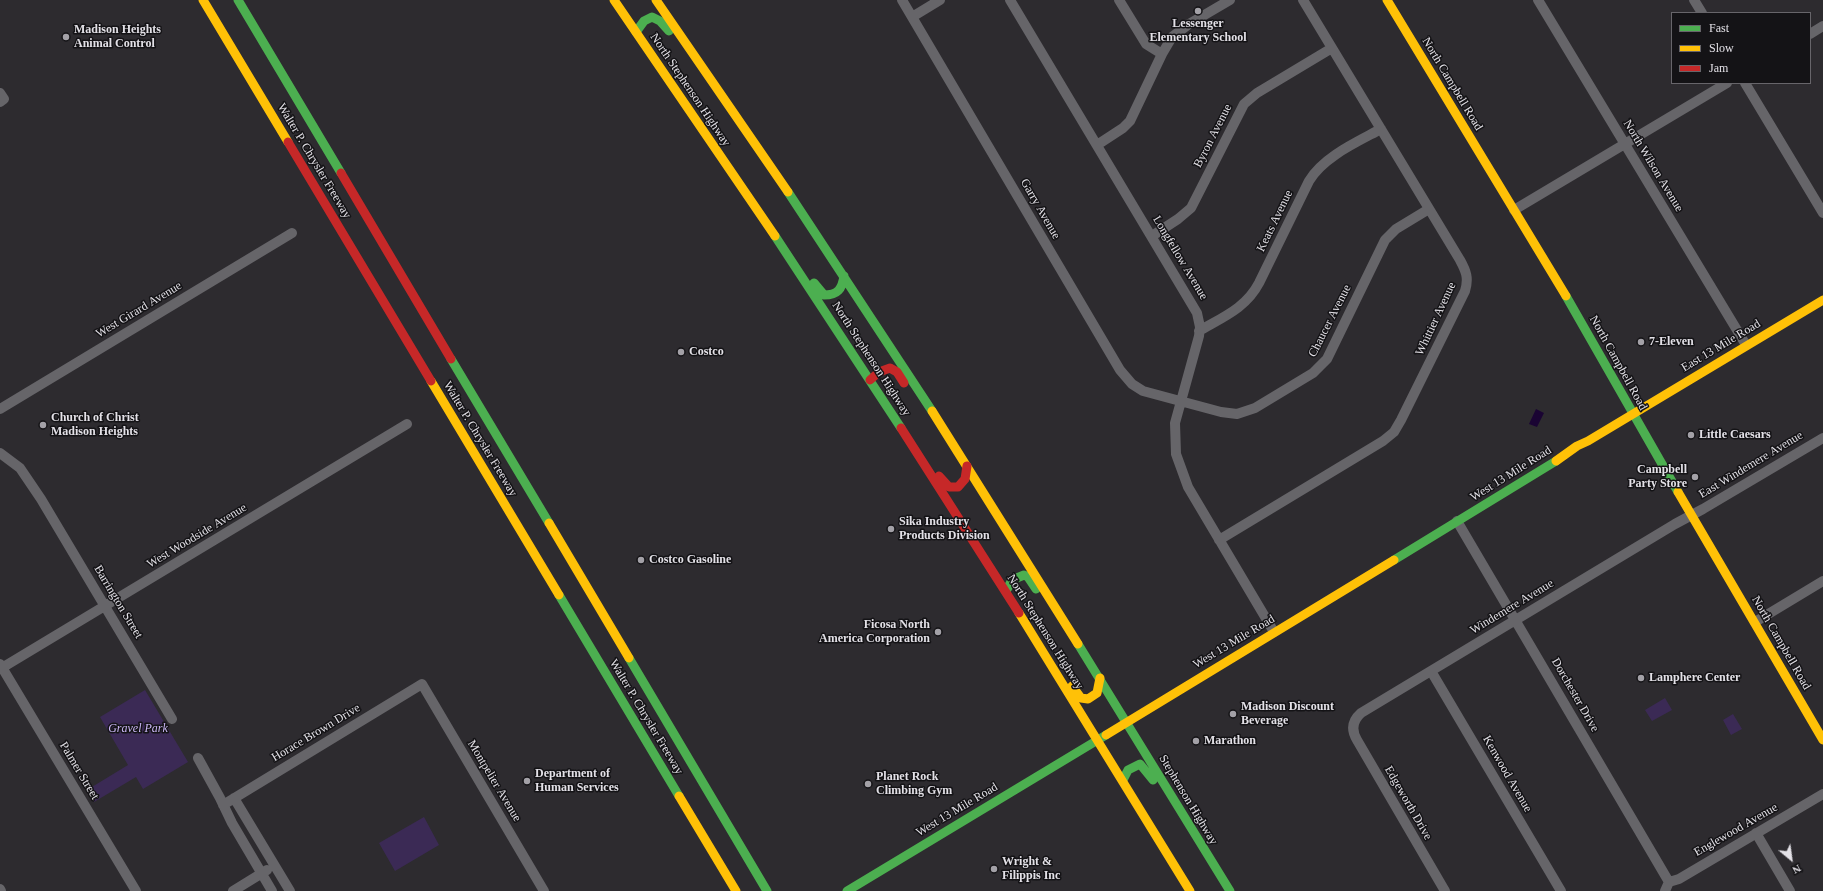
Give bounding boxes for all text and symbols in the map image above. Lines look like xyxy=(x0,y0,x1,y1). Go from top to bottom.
marker: Lessenger Elementary School xyxy=(1193,6,1203,16)
legend xyxy=(1671,12,1811,84)
place label: Lessenger Elementary School xyxy=(1150,17,1246,45)
text: Fast xyxy=(1709,21,1729,35)
place label: Madison Heights Animal Control xyxy=(74,23,161,51)
street label: North Stephenson Highway xyxy=(647,31,733,149)
marker: Madison Heights Animal Control xyxy=(61,32,71,42)
street label: North Campbell Road xyxy=(1419,35,1485,133)
text: Slow xyxy=(1709,41,1734,55)
text: Jam xyxy=(1709,61,1728,75)
street label: Walter P. Chrysler Freeway xyxy=(274,101,354,221)
street label: Byron Avenue xyxy=(1191,102,1235,170)
street label: North Wilson Avenue xyxy=(1620,117,1686,215)
street label: Garry Avenue xyxy=(1017,176,1063,242)
street label: Keats Avenue xyxy=(1254,188,1296,254)
street label: Longfellow Avenue xyxy=(1149,213,1211,303)
street label: West Girard Avenue xyxy=(94,279,184,341)
street label: Whittier Avenue xyxy=(1413,280,1459,358)
street label: Chaucer Avenue xyxy=(1306,282,1354,360)
street label: North Stephenson Highway xyxy=(829,299,913,419)
street label: North Campbell Road xyxy=(1586,313,1650,413)
street label: East 13 Mile Road xyxy=(1679,317,1763,375)
place label: 7-Eleven xyxy=(1649,335,1694,349)
marker: 7-Eleven xyxy=(1636,337,1646,347)
place label: Costco xyxy=(689,345,724,359)
marker: Costco xyxy=(676,347,686,357)
street label: Walter P. Chrysler Freeway xyxy=(440,379,520,499)
place label: Church of Christ Madison Heights xyxy=(51,411,139,439)
marker: Church of Christ Madison Heights xyxy=(38,420,48,430)
street label: East Windemere Avenue xyxy=(1696,428,1806,502)
place label: Little Caesars xyxy=(1699,428,1771,442)
marker: Little Caesars xyxy=(1686,430,1696,440)
street label: West 13 Mile Road xyxy=(1468,443,1554,505)
place label: Campbell Party Store xyxy=(1628,463,1687,491)
marker: Campbell Party Store xyxy=(1690,472,1700,482)
street label: West Woodside Avenue xyxy=(145,501,249,571)
place label: Sika Industry Products Division xyxy=(899,515,990,543)
marker: Sika Industry Products Division xyxy=(886,524,896,534)
place label: Costco Gasoline xyxy=(649,553,731,567)
marker: Costco Gasoline xyxy=(636,555,646,565)
street label: Barrington Street xyxy=(90,563,146,641)
street label: North Stephenson Highway xyxy=(1004,572,1086,692)
street label: Windemere Avenue xyxy=(1468,576,1556,638)
street label: North Campbell Road xyxy=(1748,594,1814,692)
street label: West 13 Mile Road xyxy=(1191,612,1277,672)
place label: Ficosa North America Corporation xyxy=(819,618,930,646)
marker: Ficosa North America Corporation xyxy=(933,627,943,637)
street label: Dorchester Drive xyxy=(1548,655,1602,735)
street label: Walter P. Chrysler Freeway xyxy=(606,657,686,777)
place label: Lamphere Center xyxy=(1649,671,1740,685)
marker: Lamphere Center xyxy=(1636,673,1646,683)
place label: Madison Discount Beverage xyxy=(1241,700,1334,728)
street label: Horace Brown Drive xyxy=(269,701,363,765)
marker: Madison Discount Beverage xyxy=(1228,709,1238,719)
park label: Gravel Park xyxy=(108,722,168,736)
street label: Kenwood Avenue xyxy=(1479,733,1535,815)
place label: Marathon xyxy=(1204,734,1256,748)
marker: Marathon xyxy=(1191,736,1201,746)
street label: Montpelier Avenue xyxy=(464,738,524,824)
street label: Palmer Street xyxy=(56,739,102,803)
street label: Stephenson Highway xyxy=(1155,752,1221,848)
street label: Edgeworth Drive xyxy=(1381,763,1435,843)
place label: Department of Human Services xyxy=(535,767,619,795)
place label: Planet Rock Climbing Gym xyxy=(876,770,952,798)
marker: Department of Human Services xyxy=(522,776,532,786)
marker: Planet Rock Climbing Gym xyxy=(863,779,873,789)
street label: West 13 Mile Road xyxy=(914,780,1000,840)
street label: Englewood Avenue xyxy=(1692,800,1780,860)
north arrow xyxy=(1771,839,1811,879)
place label: Wright & Filippis Inc xyxy=(1002,855,1060,883)
text: N xyxy=(1790,862,1803,877)
marker: Wright & Filippis Inc xyxy=(989,864,999,874)

